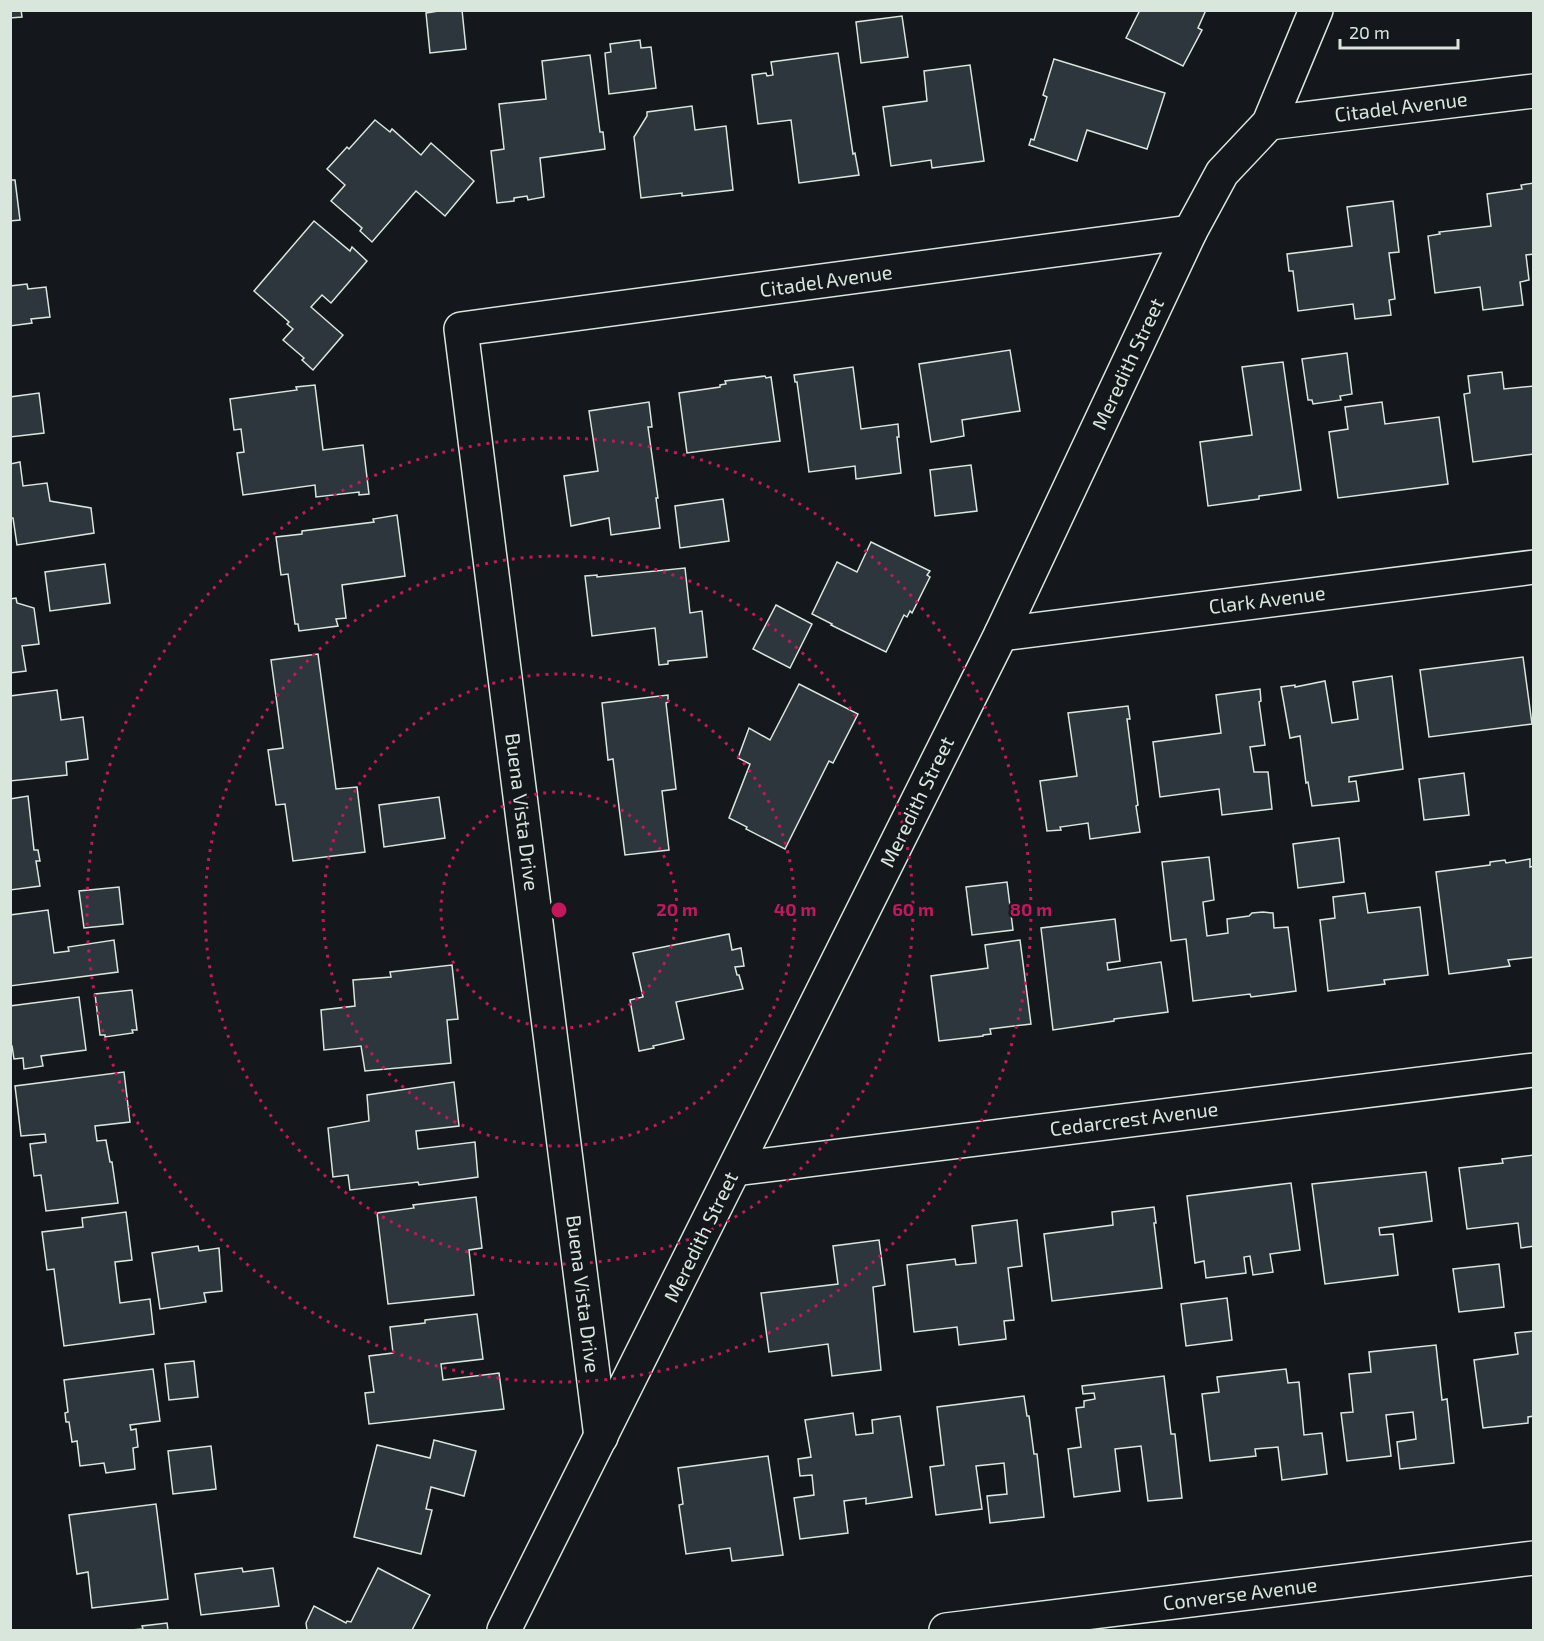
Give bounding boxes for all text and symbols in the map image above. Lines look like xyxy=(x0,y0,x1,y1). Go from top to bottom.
scale bar xyxy=(1340,12,1458,50)
text: 20 m xyxy=(1349,21,1390,43)
street label: Citadel Avenue xyxy=(1333,86,1469,126)
street label: Citadel Avenue xyxy=(758,259,894,301)
street label: Meredith Street xyxy=(1086,294,1168,433)
street label: Clark Avenue xyxy=(1207,580,1327,618)
street label: Buena Vista Drive xyxy=(501,732,545,892)
street label: Meredith Street xyxy=(874,732,958,871)
text: 20 m xyxy=(656,898,698,920)
text: 40 m xyxy=(774,898,816,920)
text: 60 m xyxy=(892,898,934,920)
text: 80 m xyxy=(1010,898,1052,920)
centre of rings xyxy=(549,900,569,920)
street label: Cedarcrest Avenue xyxy=(1048,1096,1219,1140)
street label: Meredith Street xyxy=(658,1167,742,1306)
street label: Buena Vista Drive xyxy=(562,1214,606,1374)
street label: Converse Avenue xyxy=(1161,1572,1319,1614)

